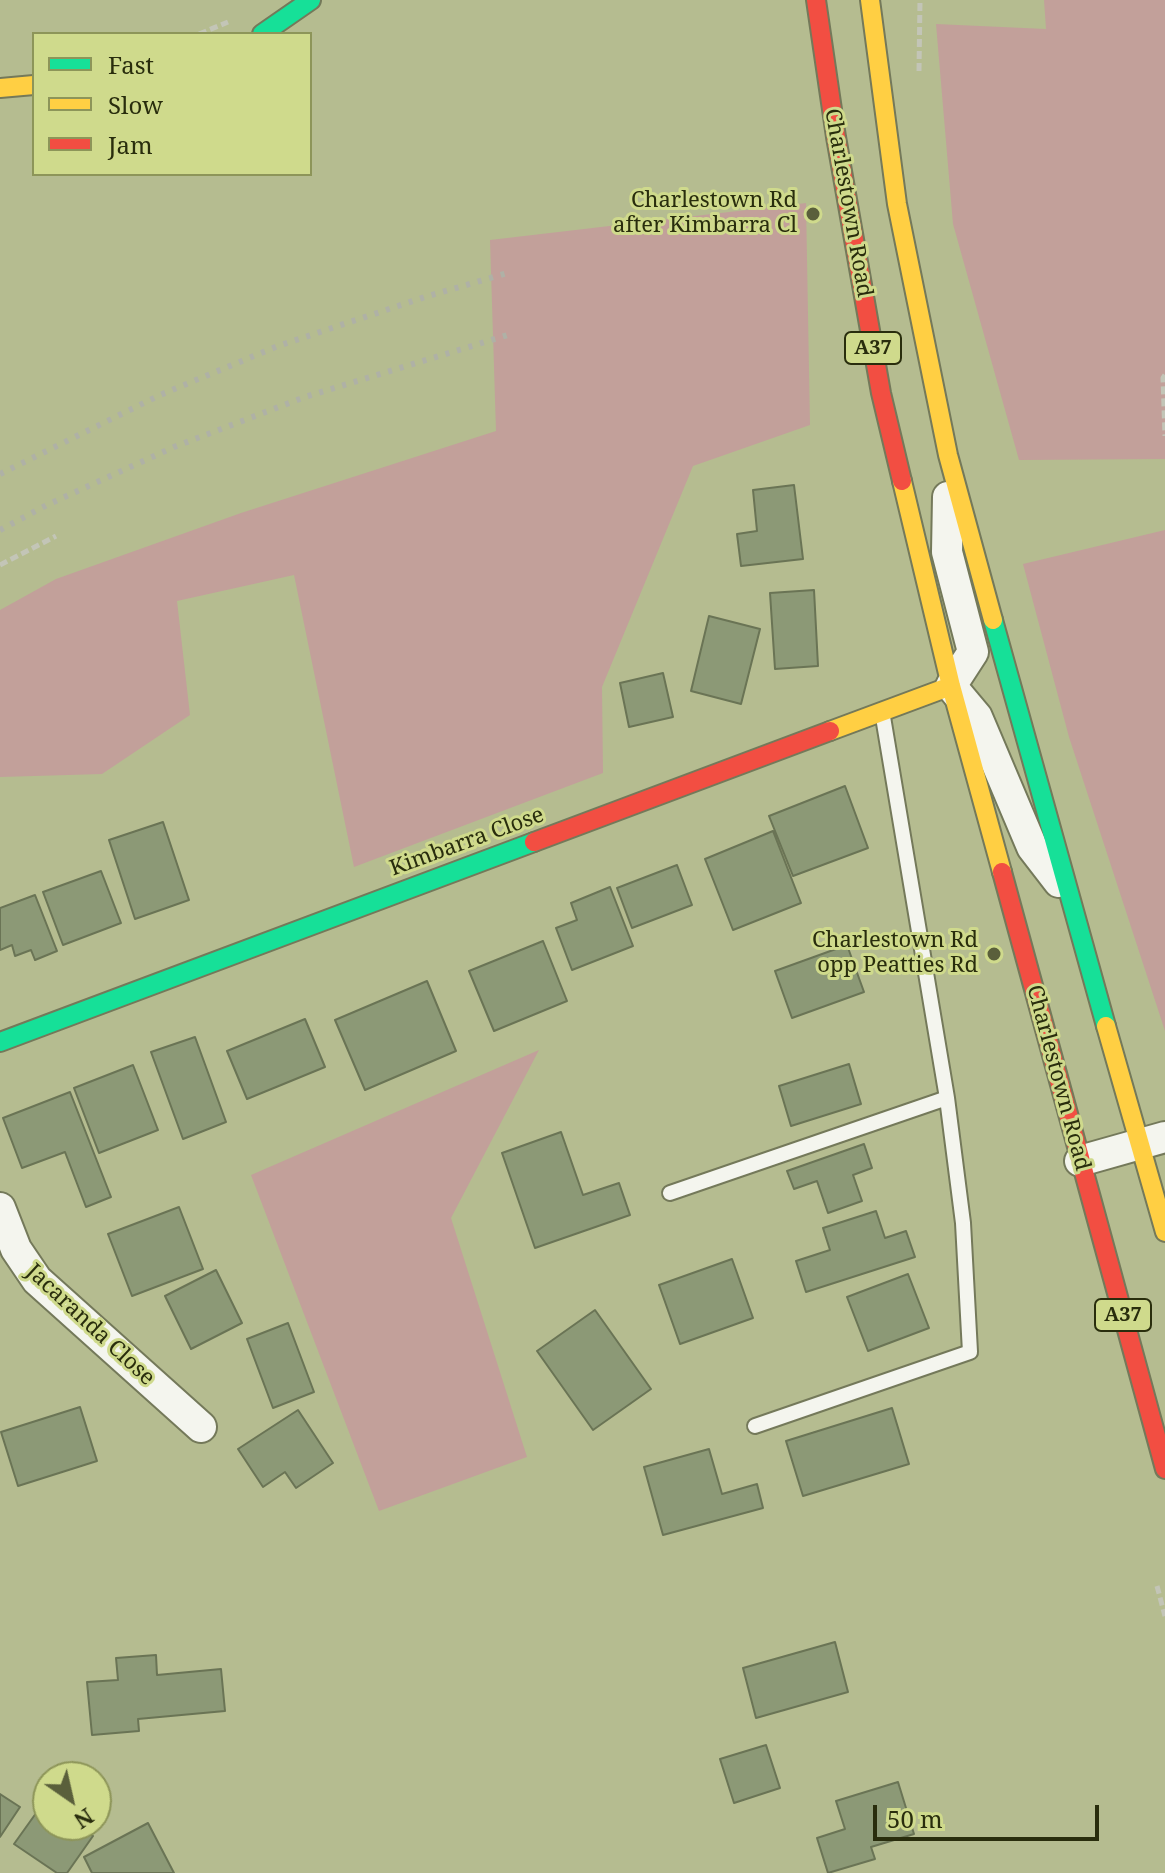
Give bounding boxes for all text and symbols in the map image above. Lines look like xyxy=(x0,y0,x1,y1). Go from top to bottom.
legend xyxy=(32,32,312,176)
text: Fast xyxy=(108,48,154,81)
text: Slow xyxy=(108,88,163,121)
street label: Charlestown Road xyxy=(818,107,878,299)
text: Jam xyxy=(108,128,153,161)
place label: Charlestown Rd after Kimbarra Cl xyxy=(613,188,797,240)
marker: Charlestown Rd after Kimbarra Cl xyxy=(804,205,822,223)
road number: A37 xyxy=(845,332,901,364)
street label: Kimbarra Close xyxy=(386,802,548,882)
place label: Charlestown Rd opp Peatties Rd xyxy=(812,928,978,980)
marker: Charlestown Rd opp Peatties Rd xyxy=(985,945,1003,963)
street label: Charlestown Road xyxy=(1021,982,1095,1174)
street label: Jacaranda Close xyxy=(20,1259,160,1391)
road number: A37 xyxy=(1095,1299,1151,1331)
north arrow xyxy=(32,1761,112,1841)
scale bar xyxy=(877,1789,1103,1839)
text: N xyxy=(69,1802,100,1837)
text: 50 m xyxy=(887,1802,943,1835)

